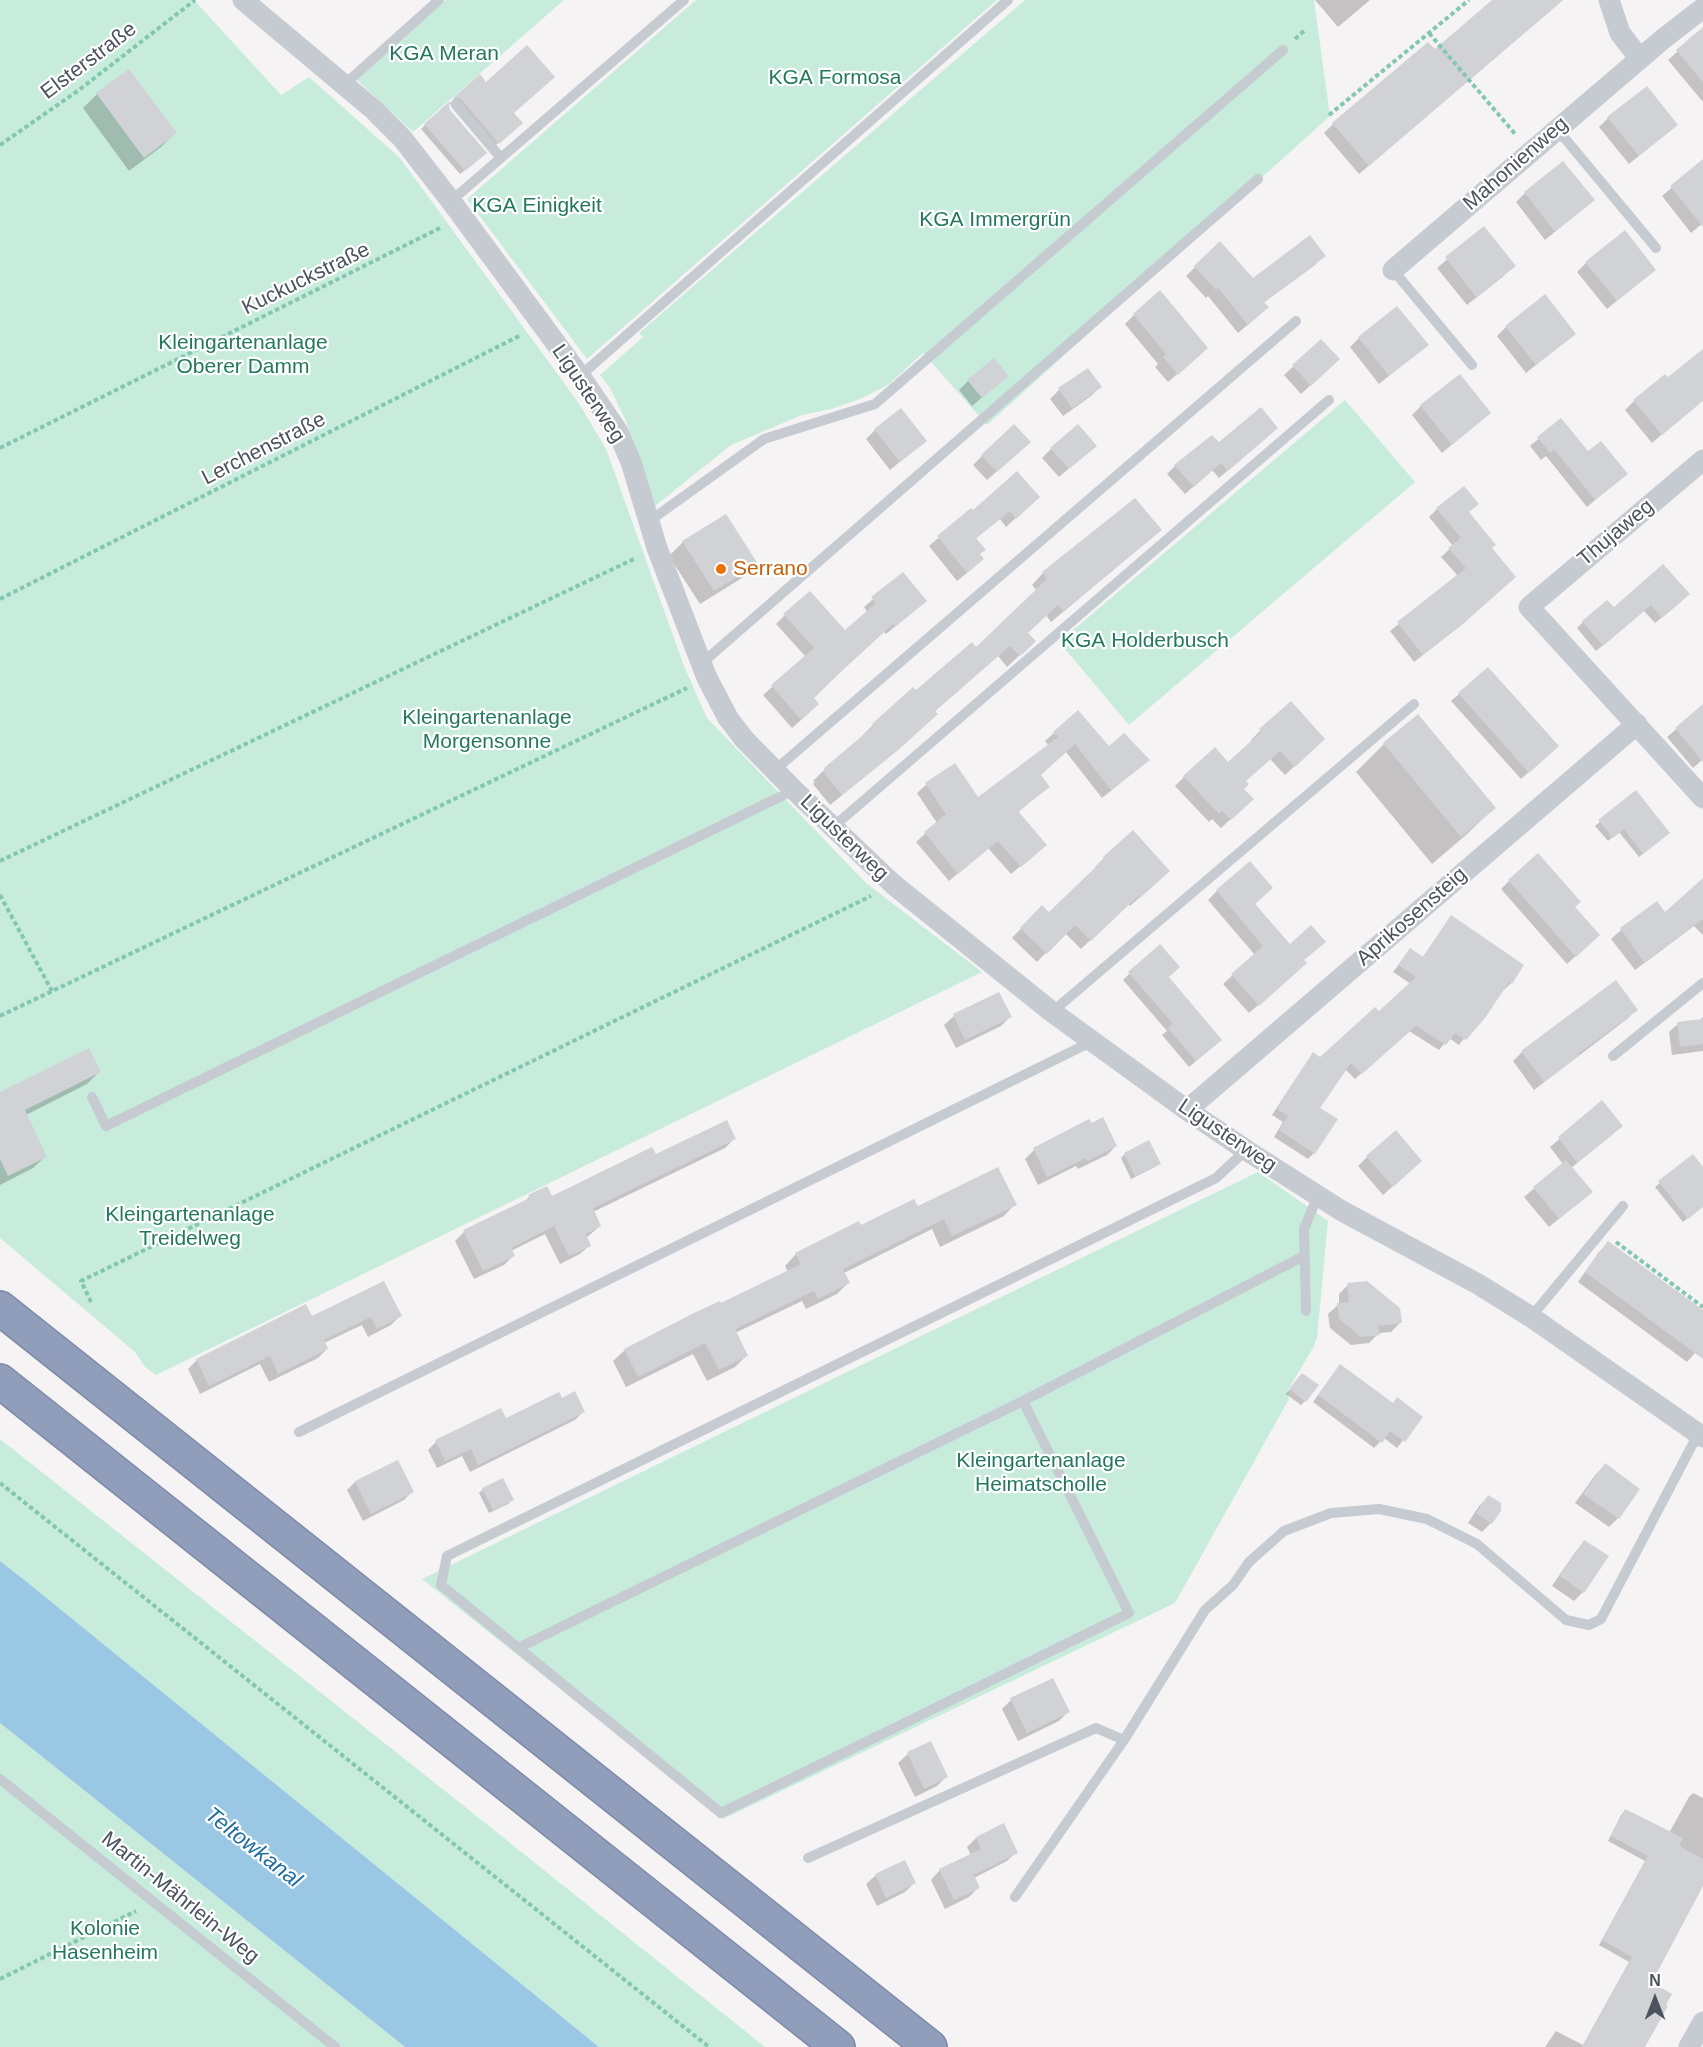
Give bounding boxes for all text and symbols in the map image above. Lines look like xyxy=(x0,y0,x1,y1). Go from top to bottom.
street label: Elsterstraße xyxy=(36,17,142,105)
park label: KGA Meran xyxy=(389,41,499,67)
park label: KGA Formosa xyxy=(768,65,902,91)
street label: Mahonienweg xyxy=(1458,112,1574,216)
park label: KGA Einigkeit xyxy=(472,193,602,219)
park label: KGA Immergrün xyxy=(919,207,1071,233)
street label: Kuckuckstraße xyxy=(238,237,374,321)
park label: Kleingartenanlage Oberer Damm xyxy=(158,330,328,380)
street label: Ligusterweg xyxy=(546,340,630,448)
street label: Lerchenstraße xyxy=(198,407,330,491)
street label: Thujaweg xyxy=(1573,494,1659,572)
place label: Serrano xyxy=(733,556,808,582)
marker: Serrano xyxy=(714,562,728,576)
park label: KGA Holderbusch xyxy=(1061,628,1229,654)
park label: Kleingartenanlage Morgensonne xyxy=(402,705,572,755)
street label: Ligusterweg xyxy=(795,790,893,886)
street label: Aprikosensteig xyxy=(1352,862,1472,972)
street label: Ligusterweg xyxy=(1173,1094,1281,1178)
park label: Kleingartenanlage Treidelweg xyxy=(105,1202,275,1252)
park label: Kleingartenanlage Heimatscholle xyxy=(956,1448,1126,1498)
water label: Teltowkanal xyxy=(199,1802,307,1894)
street label: Martin-Mährlein-Weg xyxy=(96,1827,264,1969)
park label: Kolonie Hasenheim xyxy=(52,1916,158,1966)
north arrow xyxy=(1625,1969,1685,2029)
text: N xyxy=(1649,1972,1661,1989)

